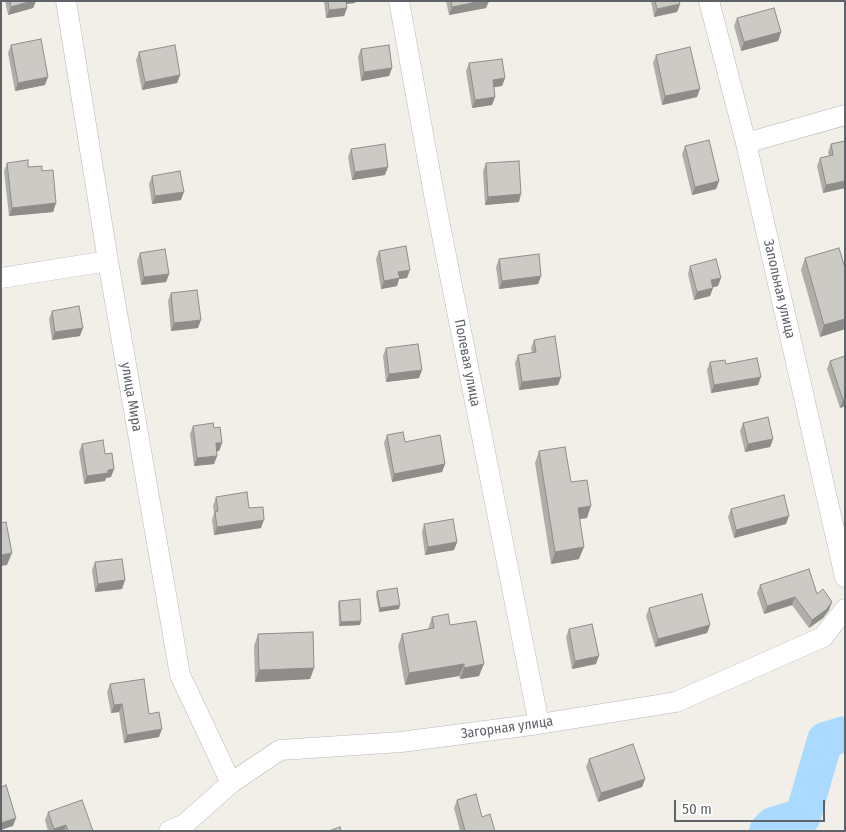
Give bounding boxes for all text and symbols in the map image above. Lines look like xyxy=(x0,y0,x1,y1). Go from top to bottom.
street label: Запольная улица xyxy=(759,238,799,340)
street label: Полевая улица xyxy=(450,318,484,408)
street label: улица Мира xyxy=(117,361,145,433)
street label: Загорная улица xyxy=(460,713,554,743)
scale bar xyxy=(676,790,827,822)
text: 50 m xyxy=(682,800,712,818)

